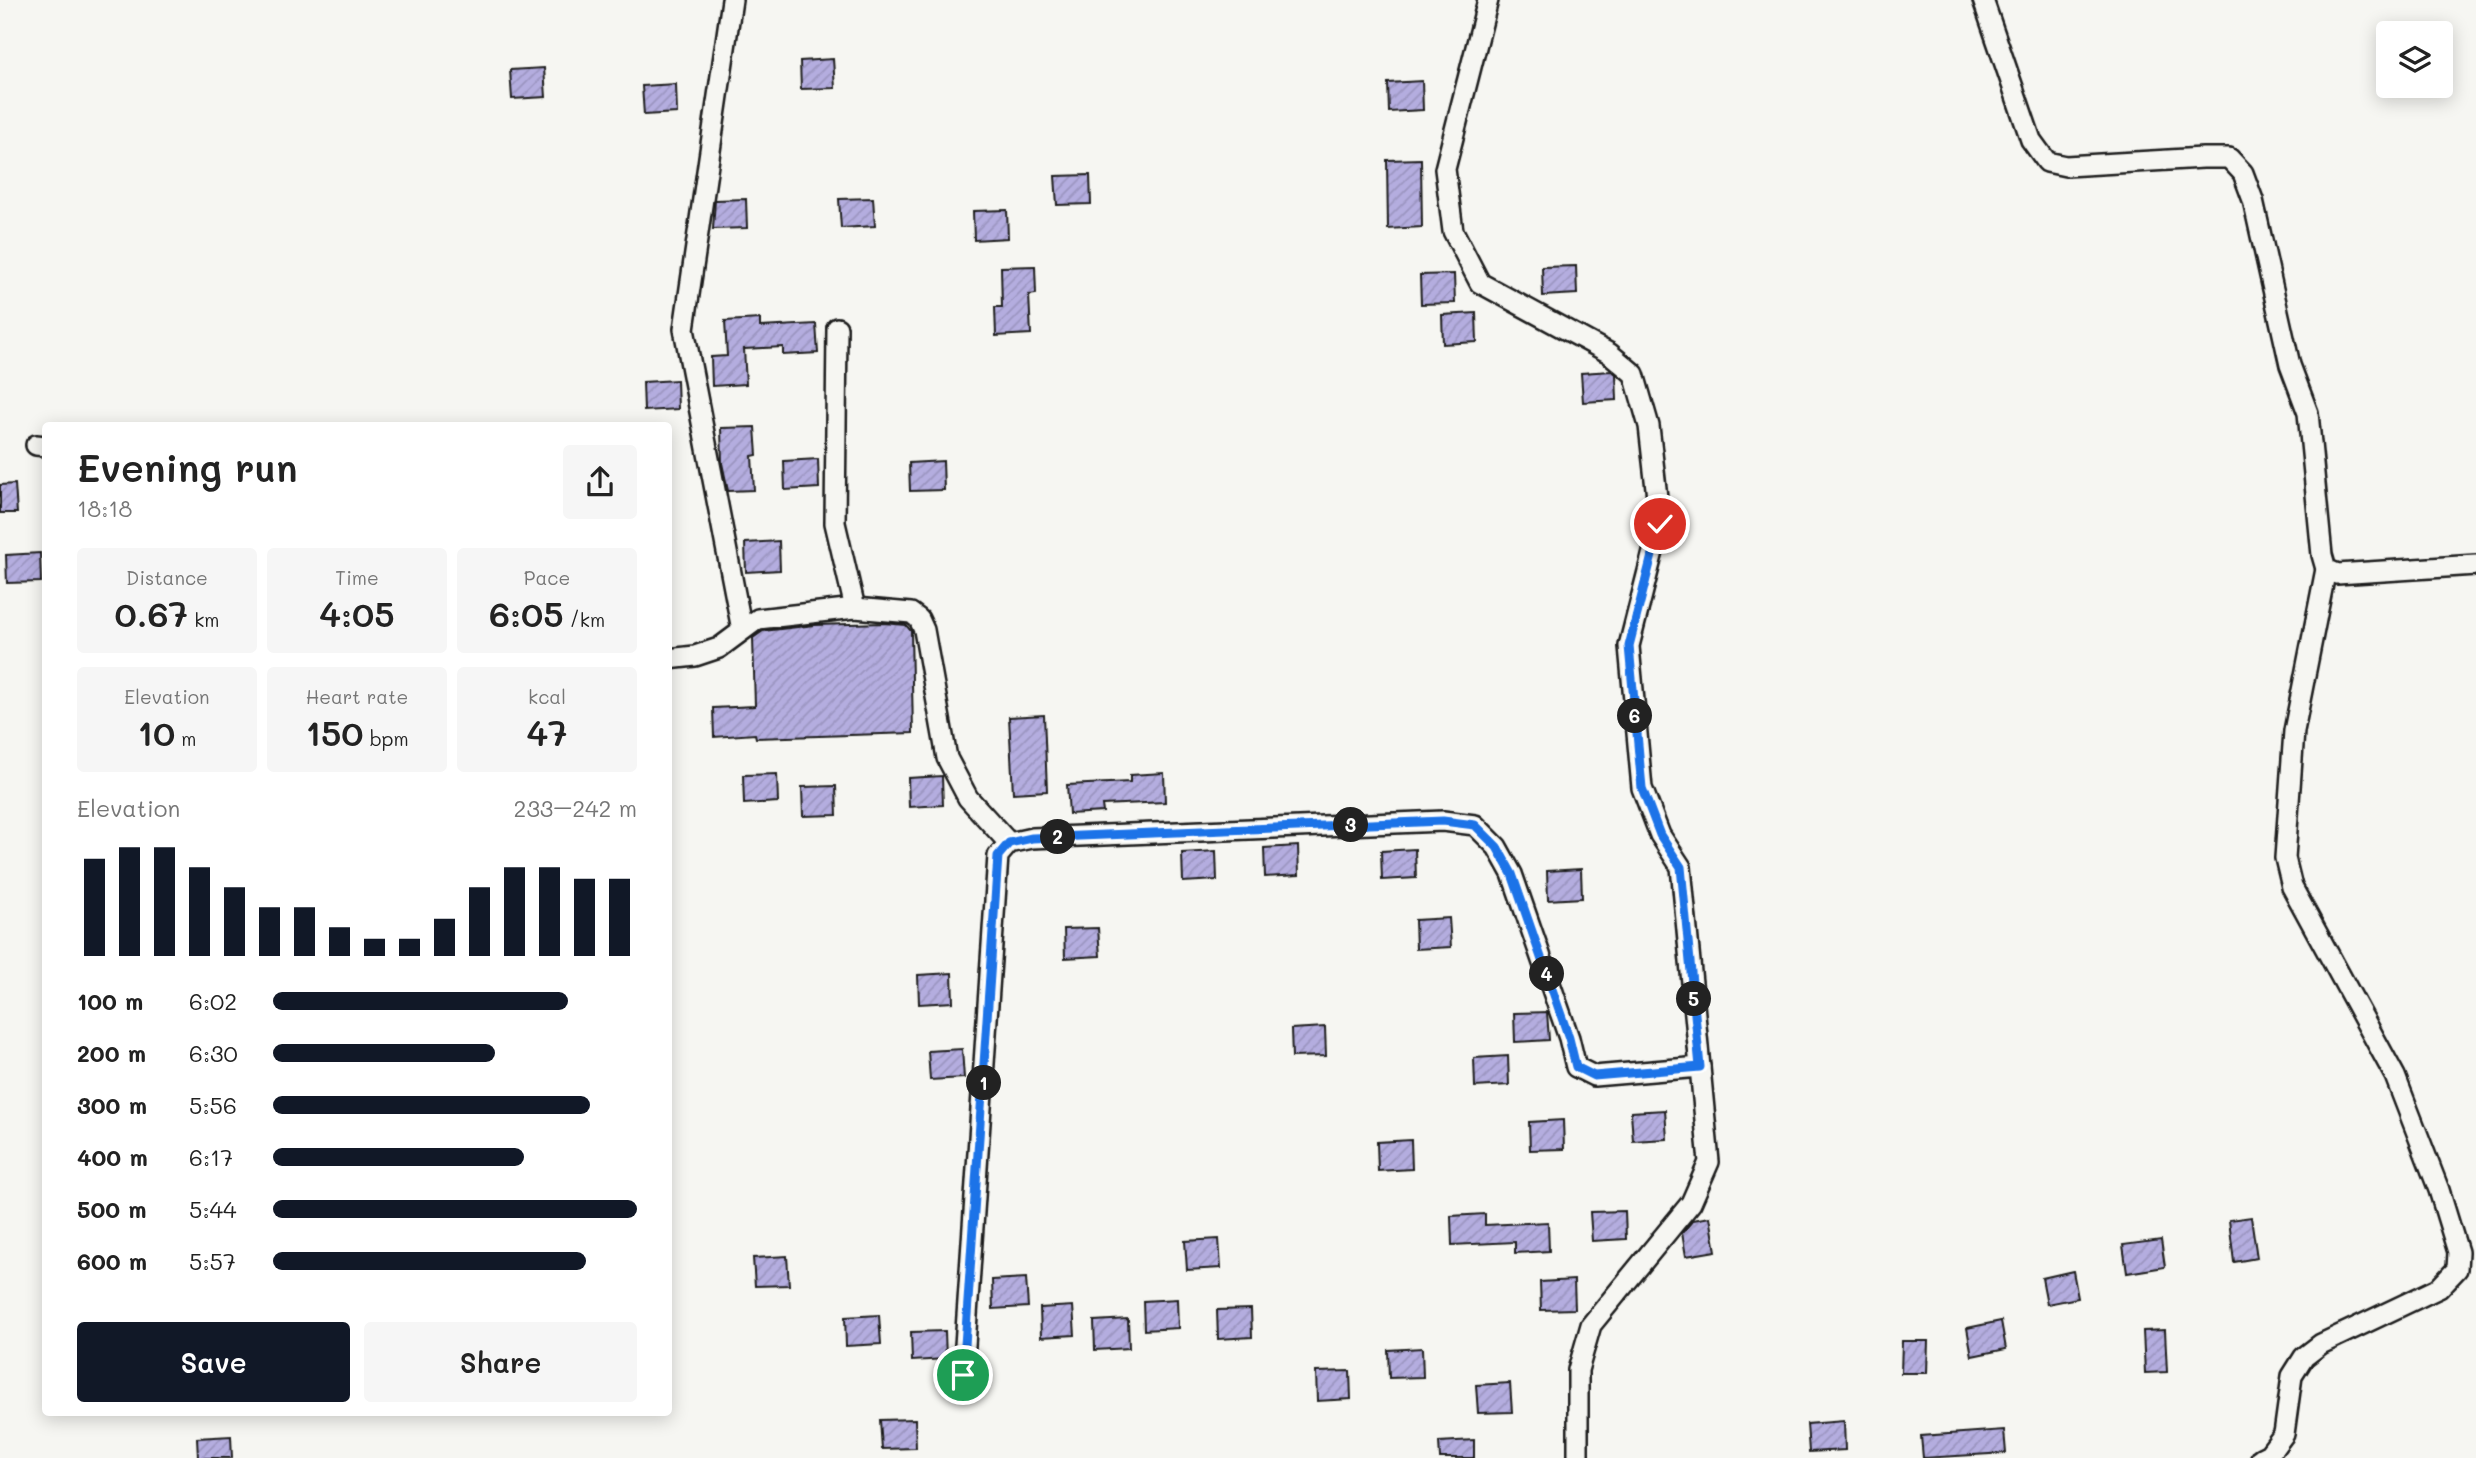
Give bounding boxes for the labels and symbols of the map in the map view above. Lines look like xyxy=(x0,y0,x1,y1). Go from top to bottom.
pin xyxy=(1630,494,1690,554)
pin: 6 xyxy=(1618,698,1652,734)
pin: 3 xyxy=(1334,808,1368,842)
pin: 2 xyxy=(1040,820,1076,854)
pin: 4 xyxy=(1530,956,1564,992)
pin: 5 xyxy=(1676,982,1712,1016)
pin: 1 xyxy=(967,1066,1002,1100)
pin xyxy=(933,1345,993,1405)

